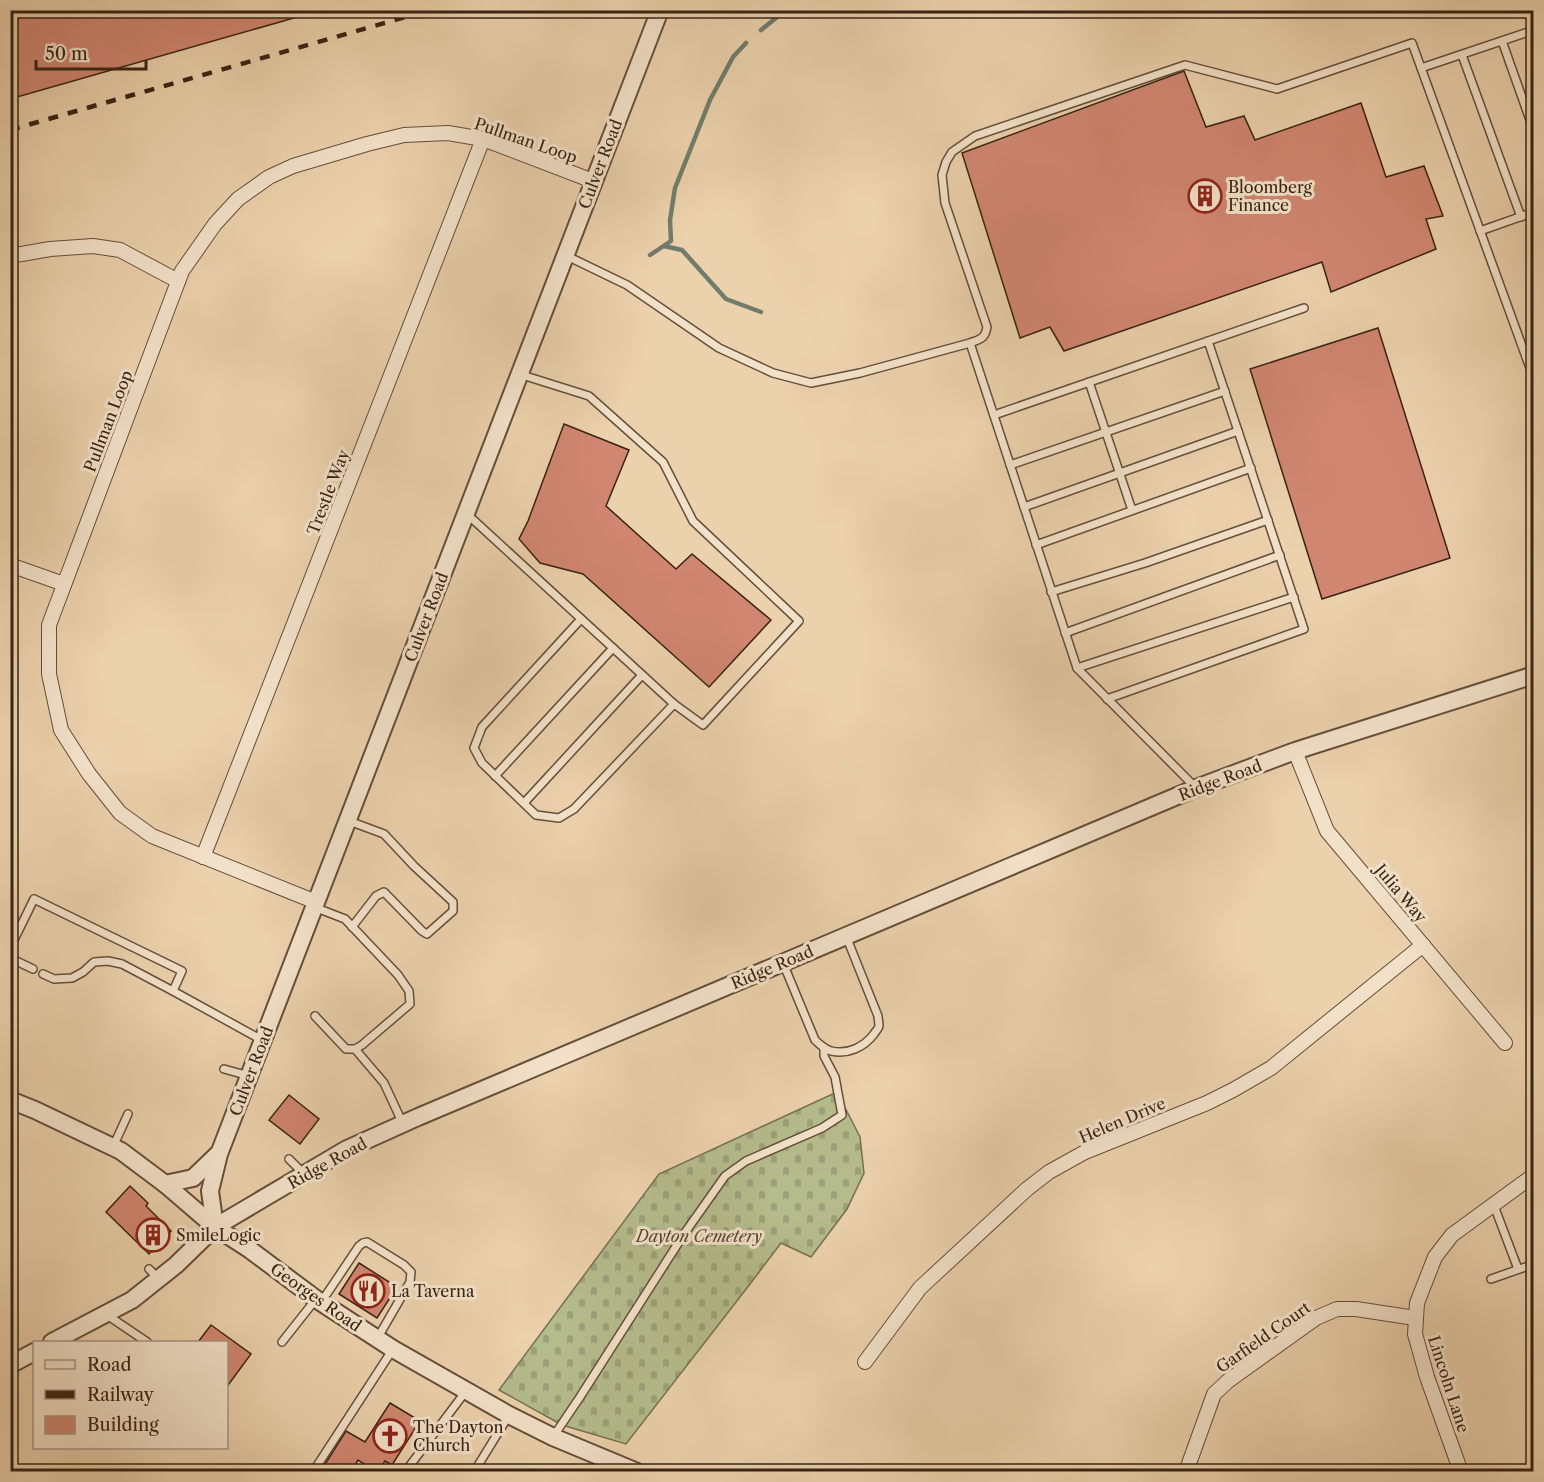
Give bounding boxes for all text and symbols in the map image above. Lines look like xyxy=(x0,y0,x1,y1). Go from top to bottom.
scale bar xyxy=(36,33,146,71)
text: 50 m xyxy=(45,43,88,65)
street label: Pullman Loop xyxy=(472,113,580,167)
street label: Culver Road xyxy=(574,116,626,212)
place label: Bloomberg Finance xyxy=(1228,177,1313,215)
building icon: Bloomberg Finance xyxy=(1187,178,1223,214)
street label: Pullman Loop xyxy=(79,367,137,475)
street label: Trestle Way xyxy=(303,446,354,537)
street label: Culver Road xyxy=(400,569,452,665)
street label: Ridge Road xyxy=(1176,755,1265,805)
street label: Julia Way xyxy=(1369,857,1432,927)
street label: Ridge Road xyxy=(728,941,816,993)
street label: Culver Road xyxy=(225,1023,277,1119)
street label: Helen Drive xyxy=(1076,1093,1168,1147)
street label: Ridge Road xyxy=(284,1133,370,1193)
building icon: SmileLogic xyxy=(135,1217,171,1253)
place label: SmileLogic xyxy=(176,1225,261,1245)
park label: Dayton Cemetery xyxy=(634,1226,762,1246)
street label: Georges Road xyxy=(267,1258,366,1336)
restaurant icon: La Taverna xyxy=(350,1273,386,1309)
place label: La Taverna xyxy=(391,1281,475,1301)
street label: Garfield Court xyxy=(1212,1297,1314,1377)
street label: Lincoln Lane xyxy=(1424,1333,1474,1435)
legend xyxy=(33,1341,228,1449)
text: Road xyxy=(87,1354,132,1376)
text: Railway xyxy=(87,1384,155,1406)
text: Building xyxy=(87,1414,159,1436)
place label: The Dayton Church xyxy=(413,1417,504,1455)
church icon: The Dayton Church xyxy=(372,1418,408,1454)

